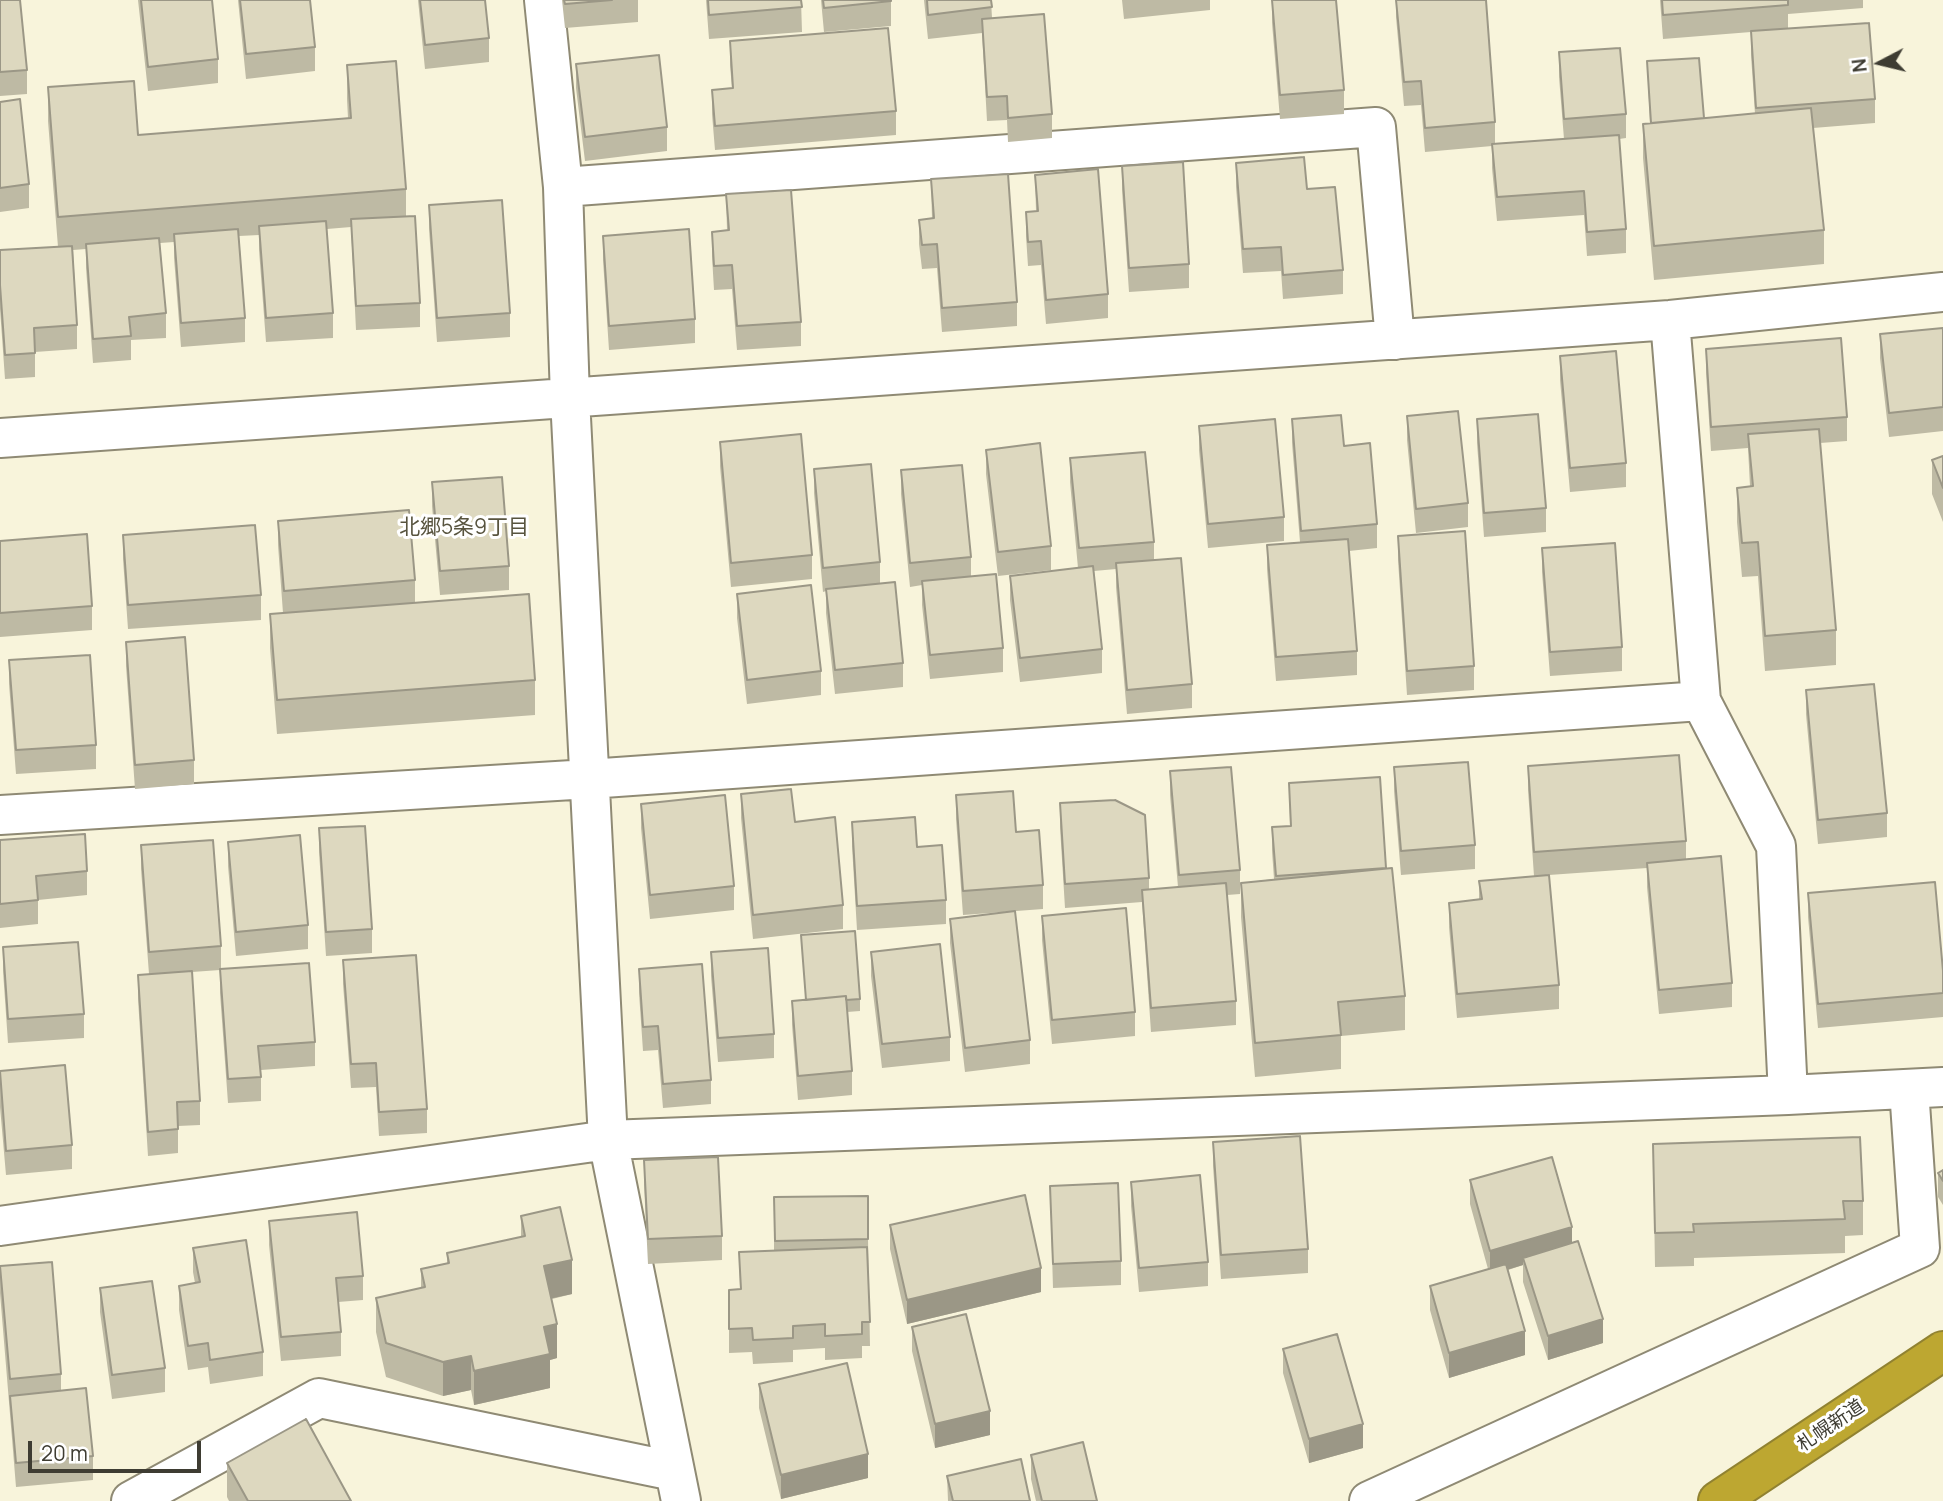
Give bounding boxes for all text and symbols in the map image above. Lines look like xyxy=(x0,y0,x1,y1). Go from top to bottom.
north arrow xyxy=(1845,28,1915,98)
text: N xyxy=(1845,57,1873,74)
district label: 北郷5条9丁目 xyxy=(399,515,529,541)
street label: 札幌新道 xyxy=(1793,1395,1869,1457)
scale bar xyxy=(32,1428,205,1472)
text: 20 m xyxy=(41,1439,88,1467)

